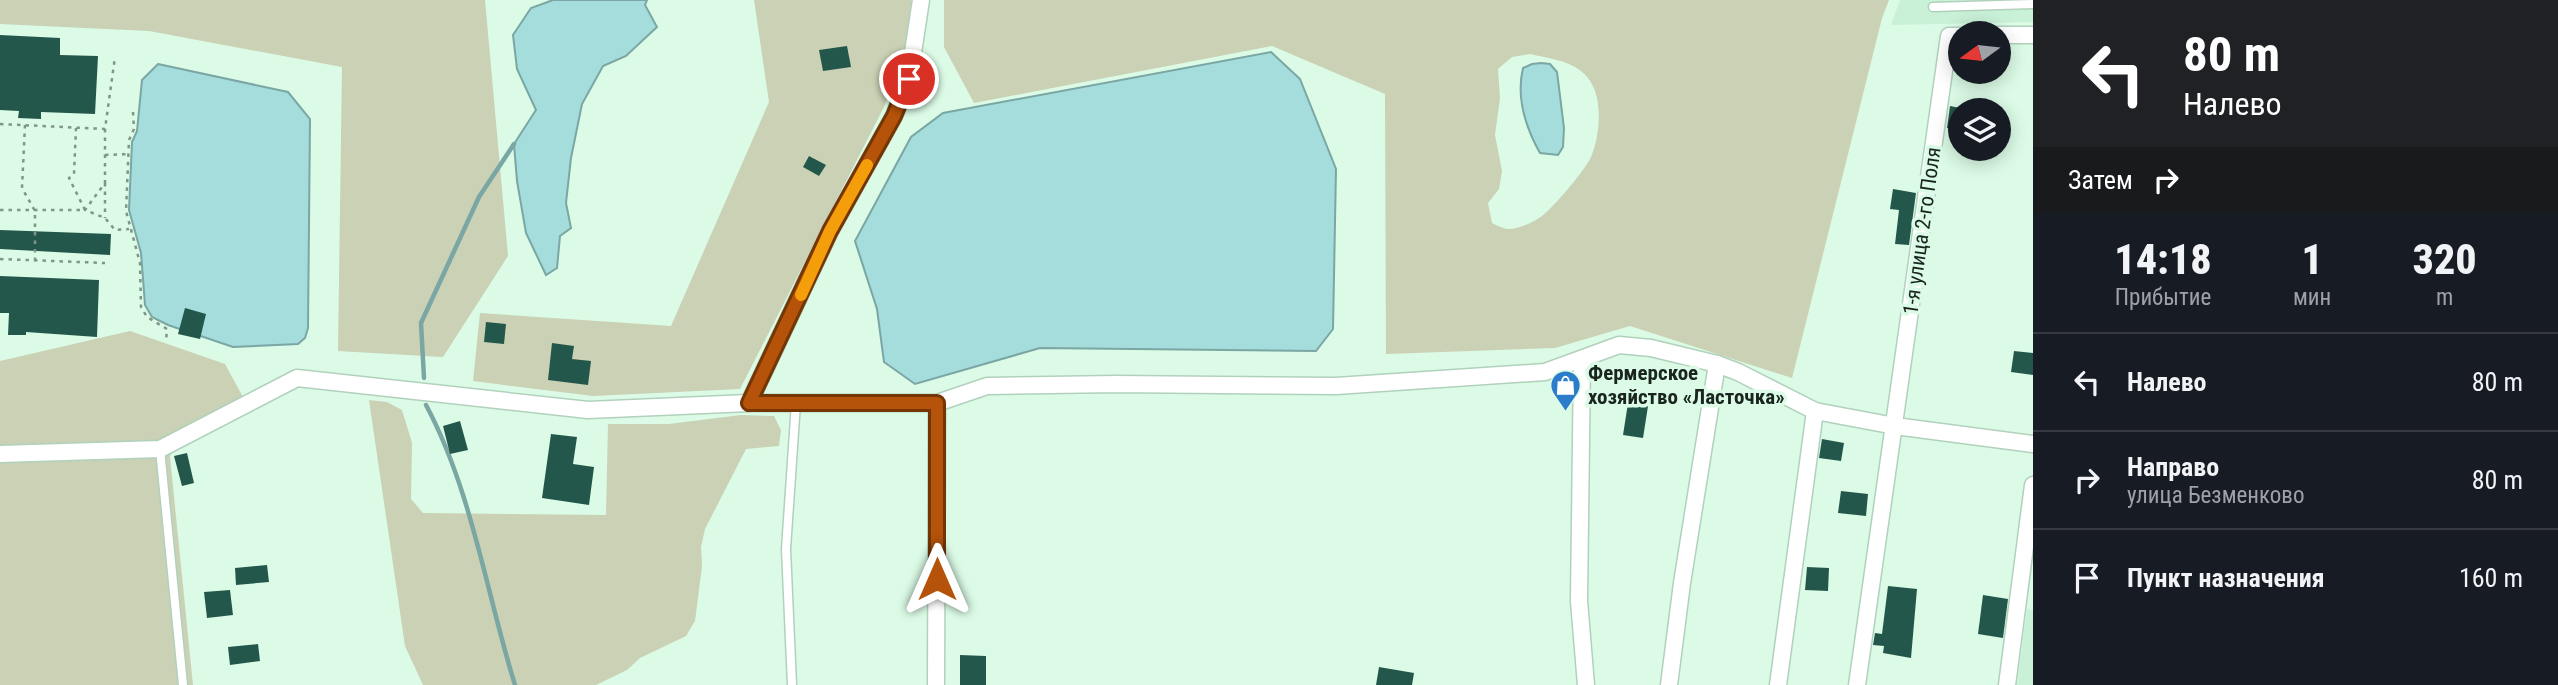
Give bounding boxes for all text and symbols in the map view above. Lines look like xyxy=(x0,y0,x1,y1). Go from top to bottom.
north arrow xyxy=(1948,21,2011,84)
map controls xyxy=(1948,21,2011,161)
text: 80 m xyxy=(2183,26,2280,83)
icon: left xyxy=(2068,28,2159,119)
pin xyxy=(879,49,939,109)
icon: arrive xyxy=(890,60,928,98)
text: Налево xyxy=(2183,85,2282,123)
button: layers xyxy=(1948,98,2011,161)
street label: 1-я улица 2-го Поля xyxy=(1898,146,1946,316)
icon: right xyxy=(2147,161,2185,199)
text: Затем xyxy=(2068,165,2133,195)
text: 14:18 xyxy=(2114,235,2212,284)
text: 1 xyxy=(2301,235,2323,284)
text: 320 xyxy=(2413,235,2477,284)
text: Прибытие xyxy=(2115,284,2211,311)
text: мин xyxy=(2293,284,2331,311)
text: m xyxy=(2436,284,2453,311)
place label: Фермерское хозяйство «Ласточка» xyxy=(1588,361,1785,409)
icon: left xyxy=(2068,363,2106,401)
text: Налево xyxy=(2127,367,2207,397)
text: 80 m xyxy=(2472,367,2523,397)
shop icon: Фермерское хозяйство «Ласточка» xyxy=(1548,368,1582,412)
text: Направо xyxy=(2127,452,2219,482)
icon: right xyxy=(2068,461,2106,499)
text: 80 m xyxy=(2472,465,2523,495)
text: улица Безменково xyxy=(2127,482,2304,509)
position arrow xyxy=(900,542,974,616)
icon: arrive xyxy=(2068,559,2106,597)
text: Пункт назначения xyxy=(2127,563,2325,593)
text: 160 m xyxy=(2459,563,2523,593)

